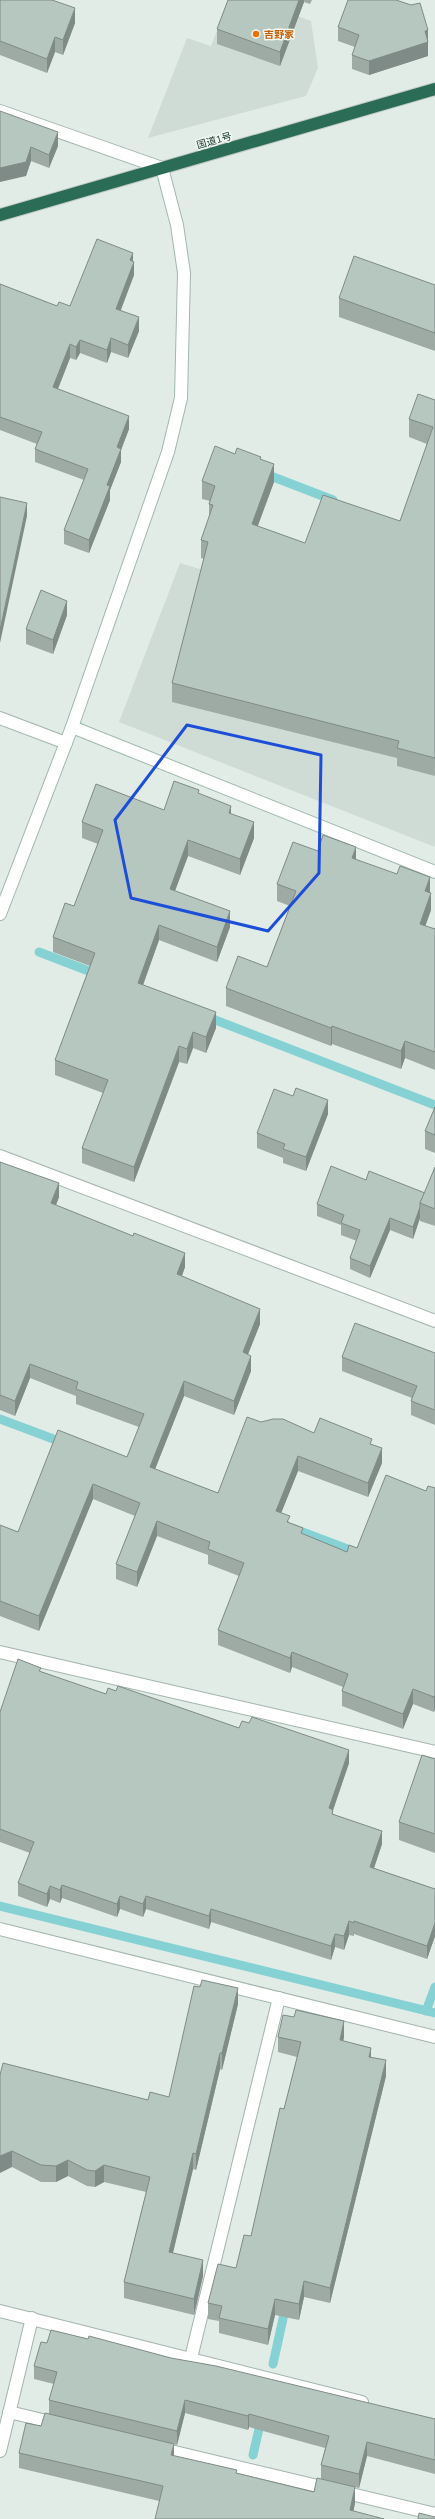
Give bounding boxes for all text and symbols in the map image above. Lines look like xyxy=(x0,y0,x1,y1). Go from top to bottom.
place label: 吉野家 xyxy=(264,28,294,42)
marker: 吉野家 xyxy=(251,29,261,39)
street label: 国道1号 xyxy=(195,129,234,153)

